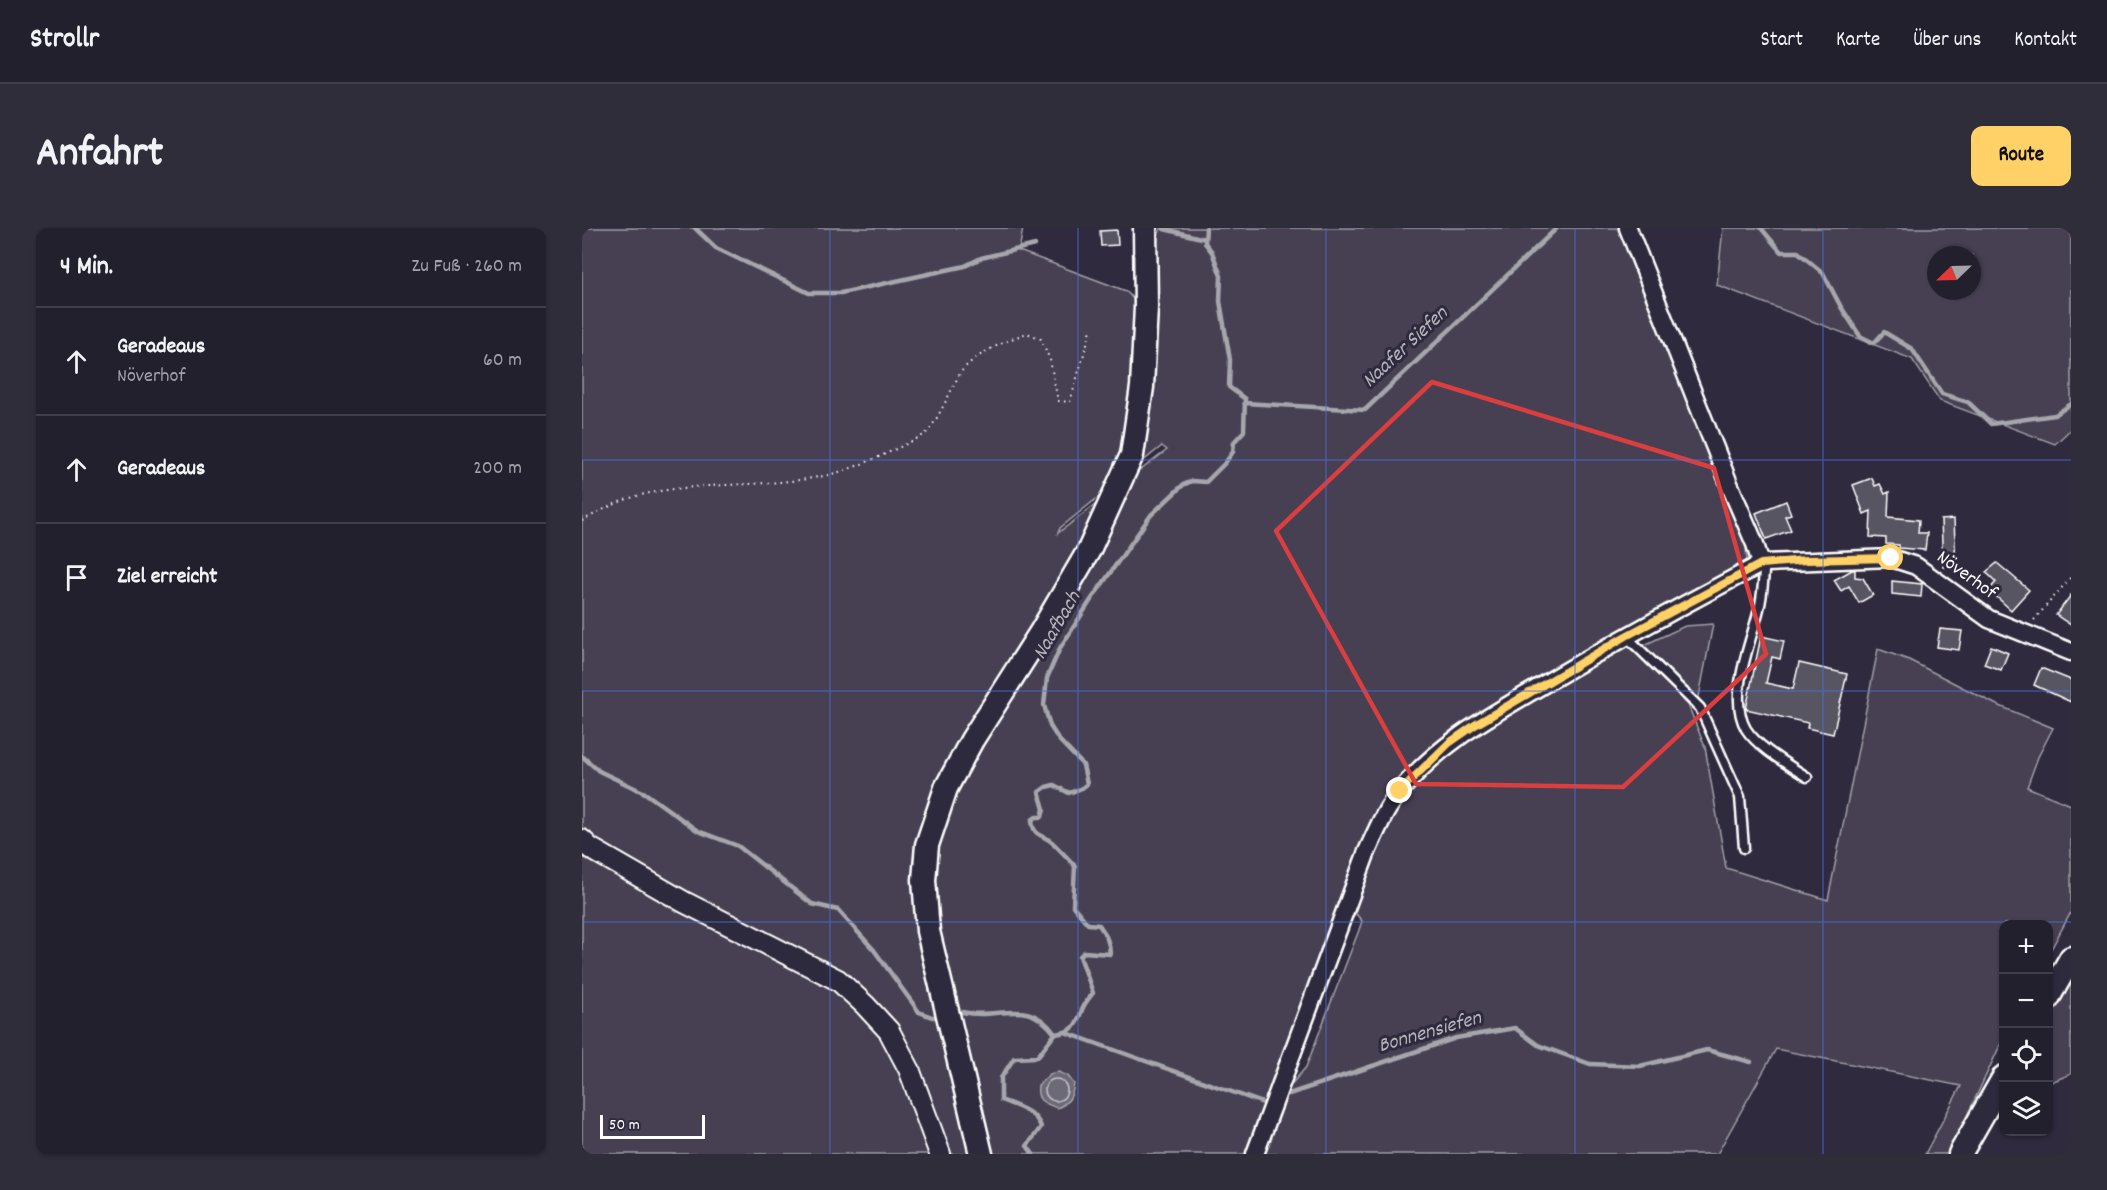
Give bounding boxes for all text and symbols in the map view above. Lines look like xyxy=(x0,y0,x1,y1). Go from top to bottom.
text: Strollr xyxy=(30,21,99,61)
text: Start xyxy=(1761,26,1803,56)
text: Karte xyxy=(1836,26,1880,56)
text: Über uns xyxy=(1913,26,1981,56)
text: Kontakt xyxy=(2014,26,2077,56)
text: Anfahrt xyxy=(36,126,163,186)
button: Route xyxy=(1971,126,2071,186)
north arrow xyxy=(1927,246,1981,300)
text: 4 Min. xyxy=(60,249,113,286)
text: Zu Fuß · 260 m xyxy=(411,253,522,281)
water label: Naafer Siefen xyxy=(1356,299,1457,396)
text: Geradeaus xyxy=(117,332,205,363)
icon: ahead xyxy=(60,345,93,378)
text: 60 m xyxy=(483,347,522,375)
text: Növerhof xyxy=(117,363,185,391)
icon: ahead xyxy=(60,453,93,486)
text: Geradeaus xyxy=(117,454,205,485)
text: 200 m xyxy=(473,455,522,483)
route start xyxy=(1877,544,1903,570)
street label: Növerhof xyxy=(1930,545,2003,608)
icon: arrive xyxy=(60,561,93,594)
text: Ziel erreicht xyxy=(117,562,217,593)
water label: Naafbach xyxy=(1026,585,1090,666)
route end xyxy=(1386,777,1412,803)
map controls xyxy=(1999,920,2053,1136)
button: + xyxy=(1999,920,2053,974)
button: − xyxy=(1999,974,2053,1028)
water label: Bonnensiefen xyxy=(1375,1004,1486,1062)
button: locate xyxy=(1999,1028,2053,1082)
button: layers xyxy=(1999,1082,2053,1136)
scale bar xyxy=(600,1112,705,1140)
text: 50 m xyxy=(609,1114,640,1137)

